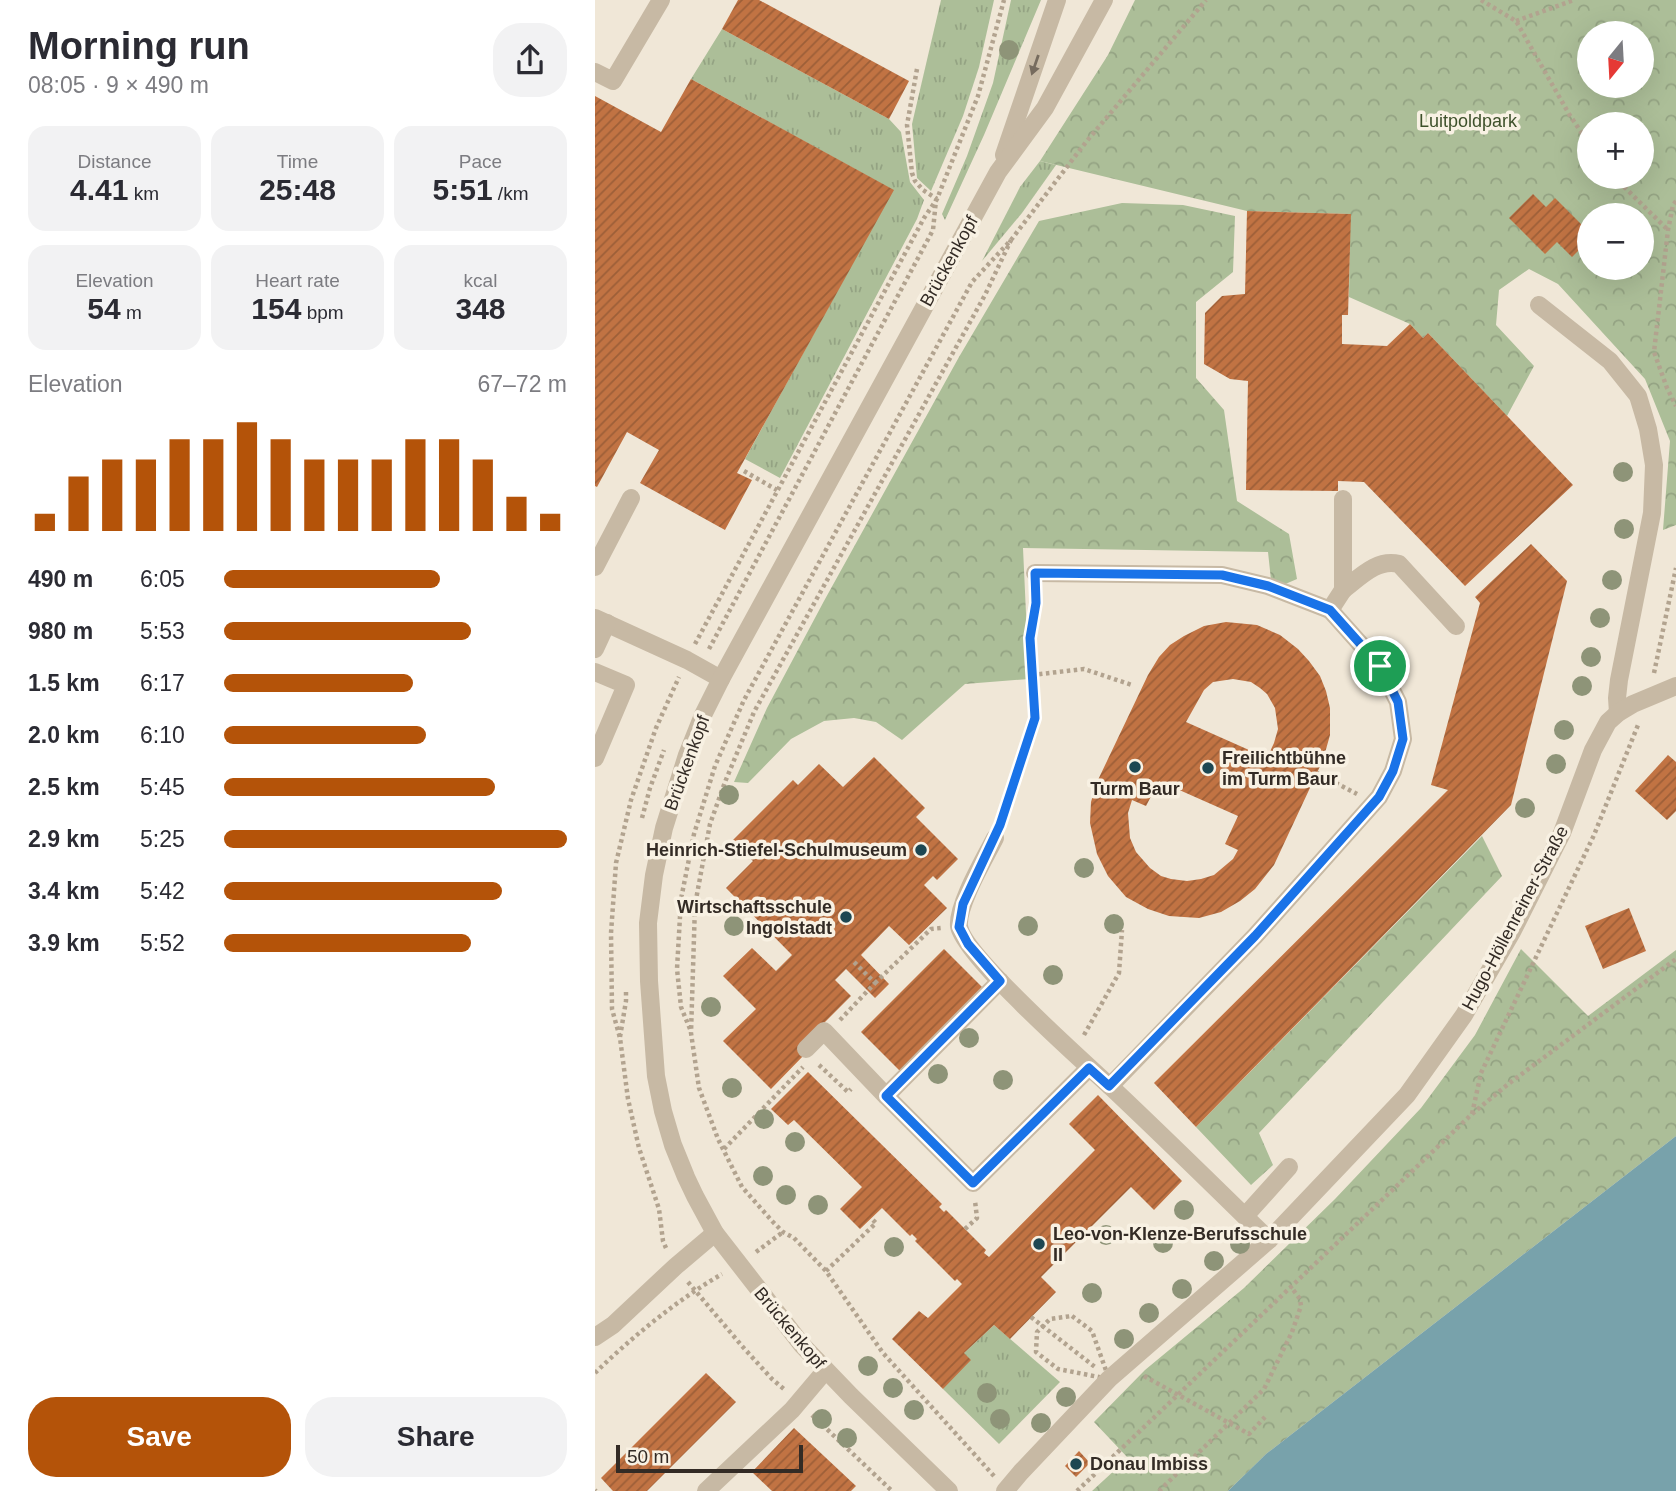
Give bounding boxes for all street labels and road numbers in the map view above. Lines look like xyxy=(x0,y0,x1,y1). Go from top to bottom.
street label: Brückenkopf xyxy=(916,212,982,310)
street label: Brückenkopf xyxy=(660,712,714,813)
street label: Hugo-Höllenreiner-Straße xyxy=(1458,822,1572,1014)
street label: Brückenkopf xyxy=(750,1283,830,1374)

